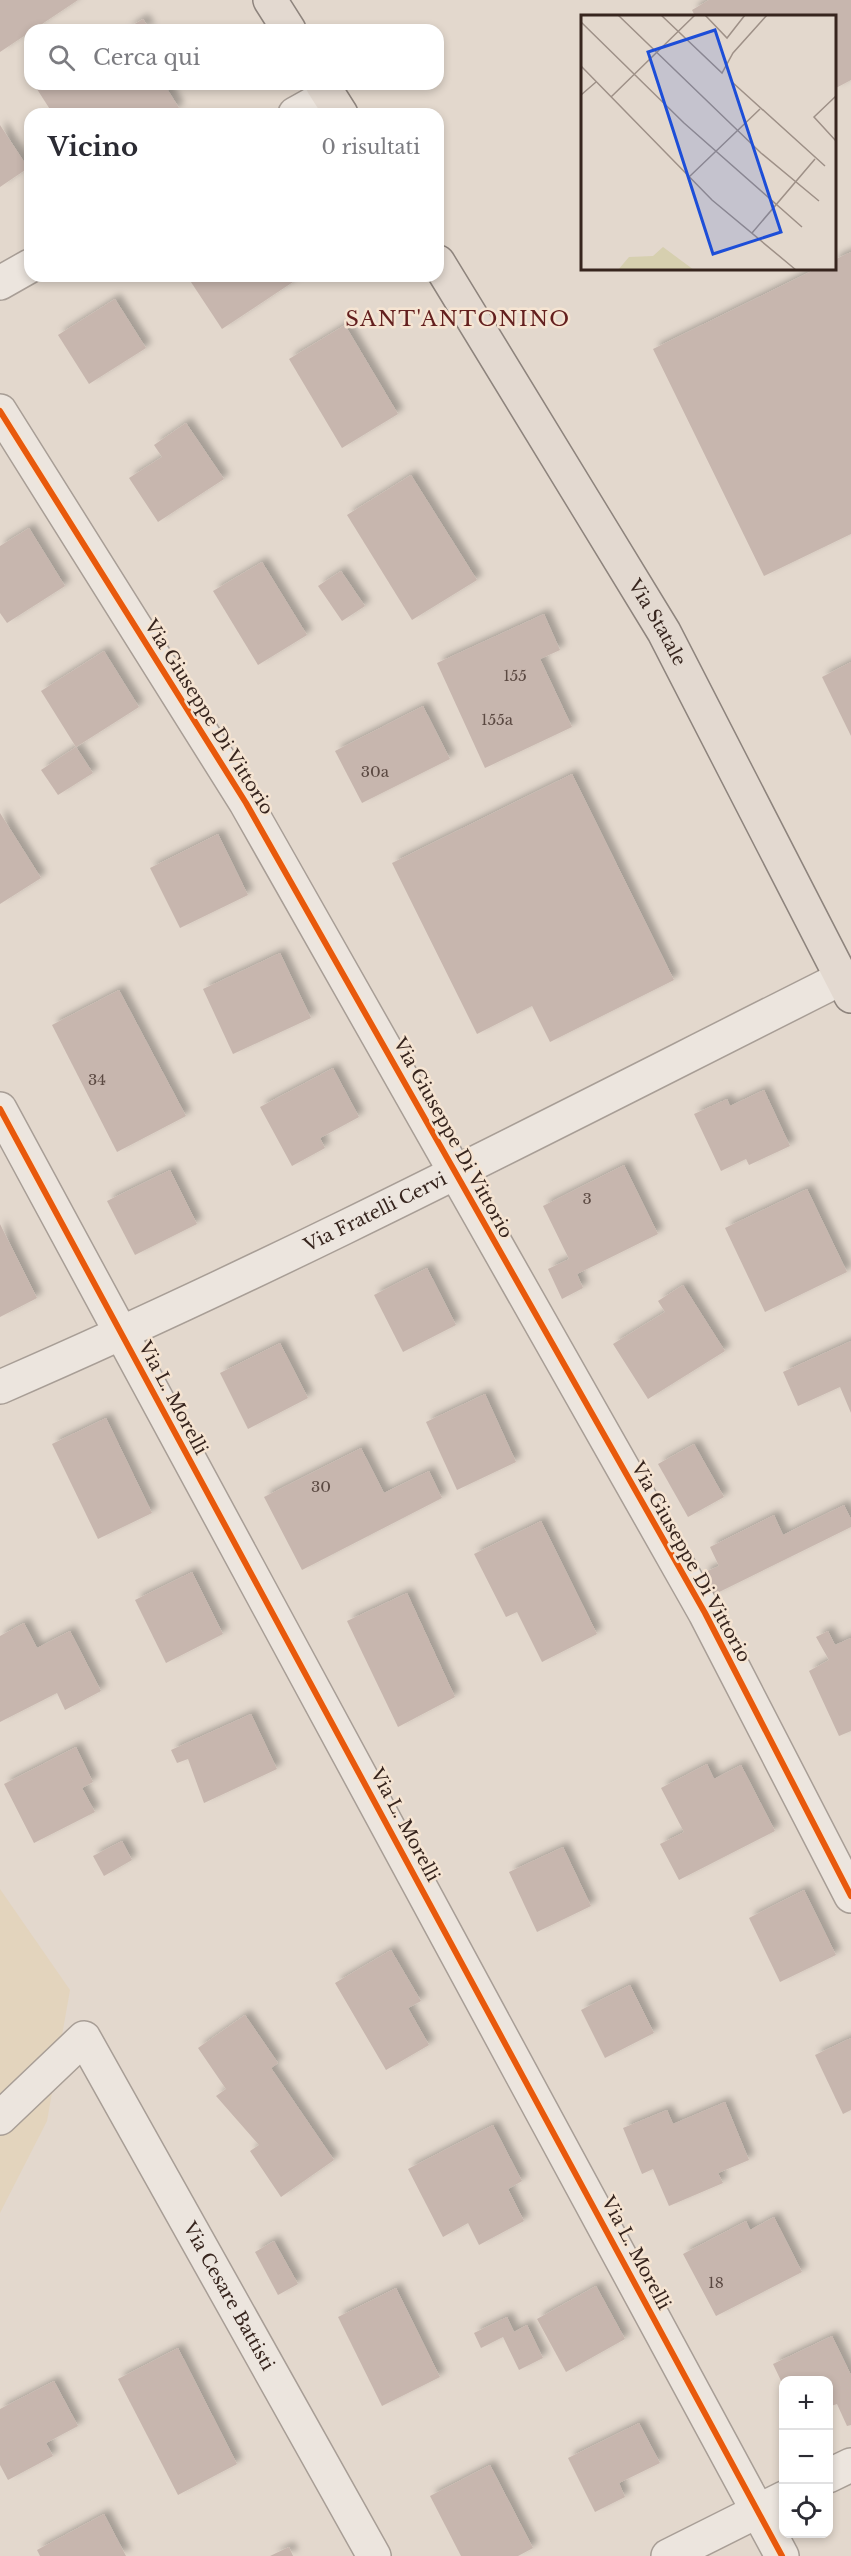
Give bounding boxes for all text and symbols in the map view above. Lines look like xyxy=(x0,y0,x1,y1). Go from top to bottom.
inset map xyxy=(581,15,836,270)
search box xyxy=(24,24,444,90)
icon: search xyxy=(45,41,78,74)
text: Cerca qui xyxy=(93,44,200,71)
text: Vicino xyxy=(48,131,138,163)
text: 0 risultati xyxy=(322,135,420,159)
district label: SANT'ANTONINO xyxy=(345,306,571,332)
street label: Via Statale xyxy=(623,574,691,670)
street label: Via Giuseppe Di Vittorio xyxy=(139,615,278,819)
house number: 155 xyxy=(503,666,527,685)
house number: 155a xyxy=(481,710,514,729)
house number: 30a xyxy=(361,762,390,781)
street label: Via Giuseppe Di Vittorio xyxy=(388,1033,517,1242)
house number: 34 xyxy=(88,1070,106,1089)
street label: Via Fratelli Cervi xyxy=(299,1168,450,1257)
house number: 3 xyxy=(582,1189,592,1208)
street label: Via L. Morelli xyxy=(133,1337,212,1459)
street label: Via Giuseppe Di Vittorio xyxy=(626,1457,755,1666)
house number: 30 xyxy=(311,1477,331,1496)
street label: Via L. Morelli xyxy=(365,1764,444,1886)
street label: Via L. Morelli xyxy=(596,2192,675,2314)
street label: Via Cesare Battisti xyxy=(178,2217,279,2374)
house number: 18 xyxy=(708,2273,724,2292)
map controls xyxy=(779,2376,833,2538)
button: + xyxy=(779,2376,833,2430)
button: − xyxy=(779,2430,833,2484)
button: locate xyxy=(779,2484,833,2538)

